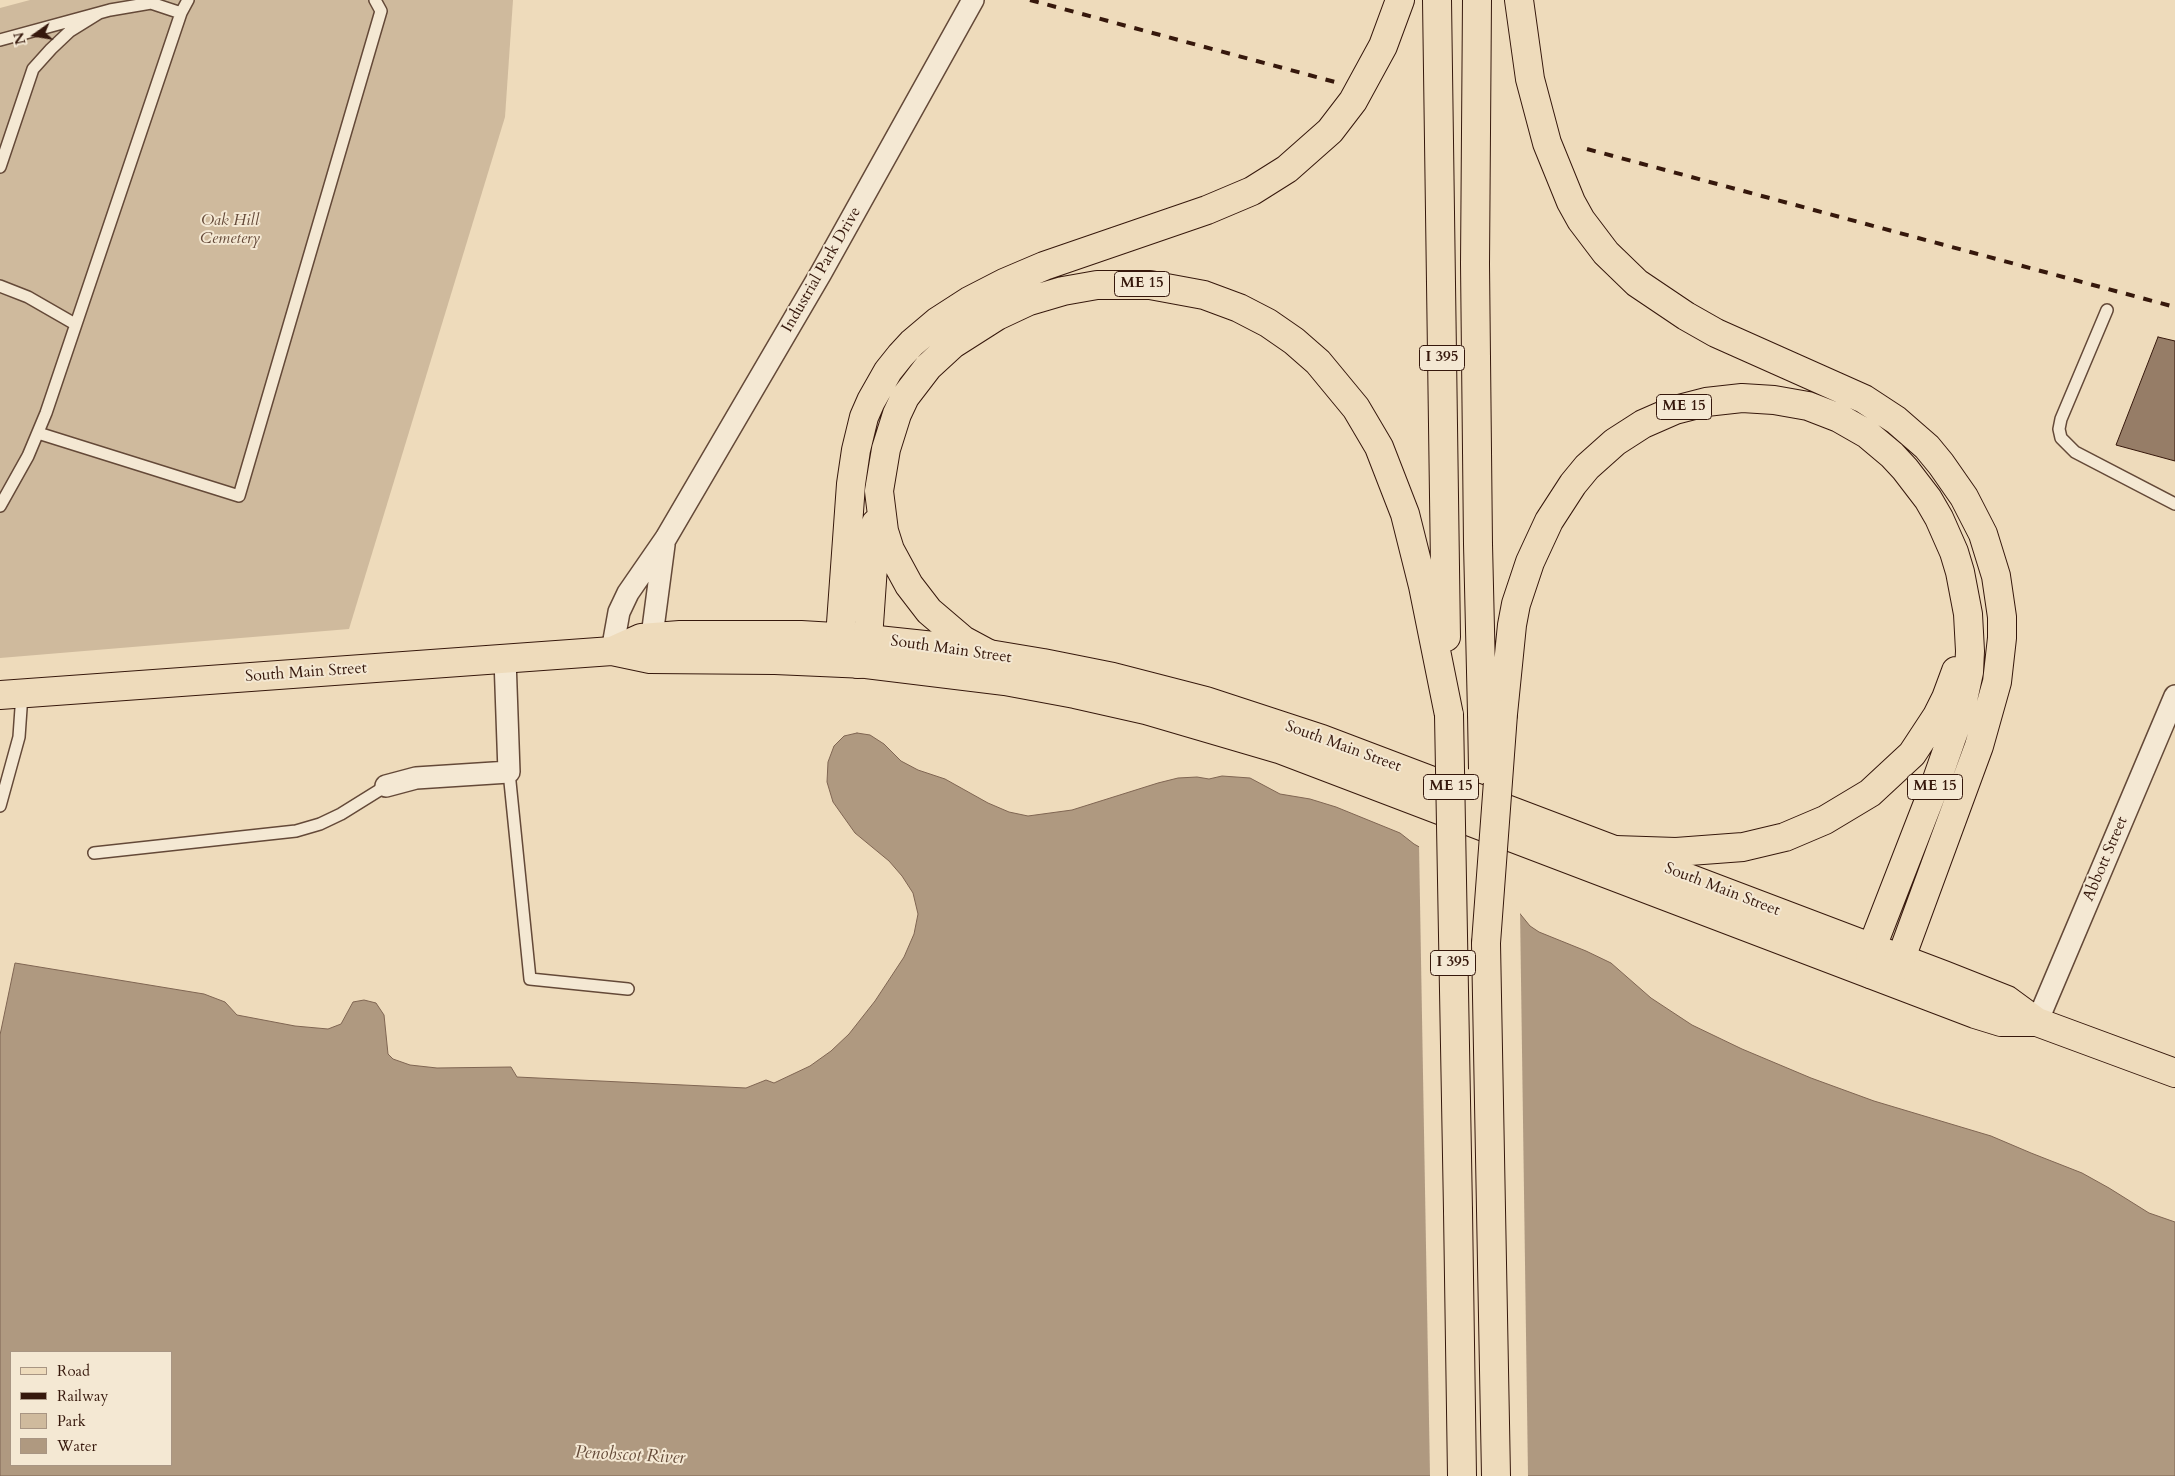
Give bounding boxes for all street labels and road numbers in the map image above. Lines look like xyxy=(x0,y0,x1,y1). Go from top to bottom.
street label: Industrial Park Drive xyxy=(778,204,866,336)
road number: ME 15 xyxy=(1114,272,1170,296)
road number: I 395 xyxy=(1420,346,1464,370)
road number: ME 15 xyxy=(1656,394,1712,420)
street label: South Main Street xyxy=(889,632,1013,668)
street label: South Main Street xyxy=(245,659,367,687)
street label: South Main Street xyxy=(1282,717,1404,777)
road number: ME 15 xyxy=(1424,774,1478,800)
road number: ME 15 xyxy=(1908,774,1962,800)
street label: Abbott Street xyxy=(2080,814,2132,904)
street label: South Main Street xyxy=(1662,859,1782,921)
road number: I 395 xyxy=(1430,950,1476,976)

